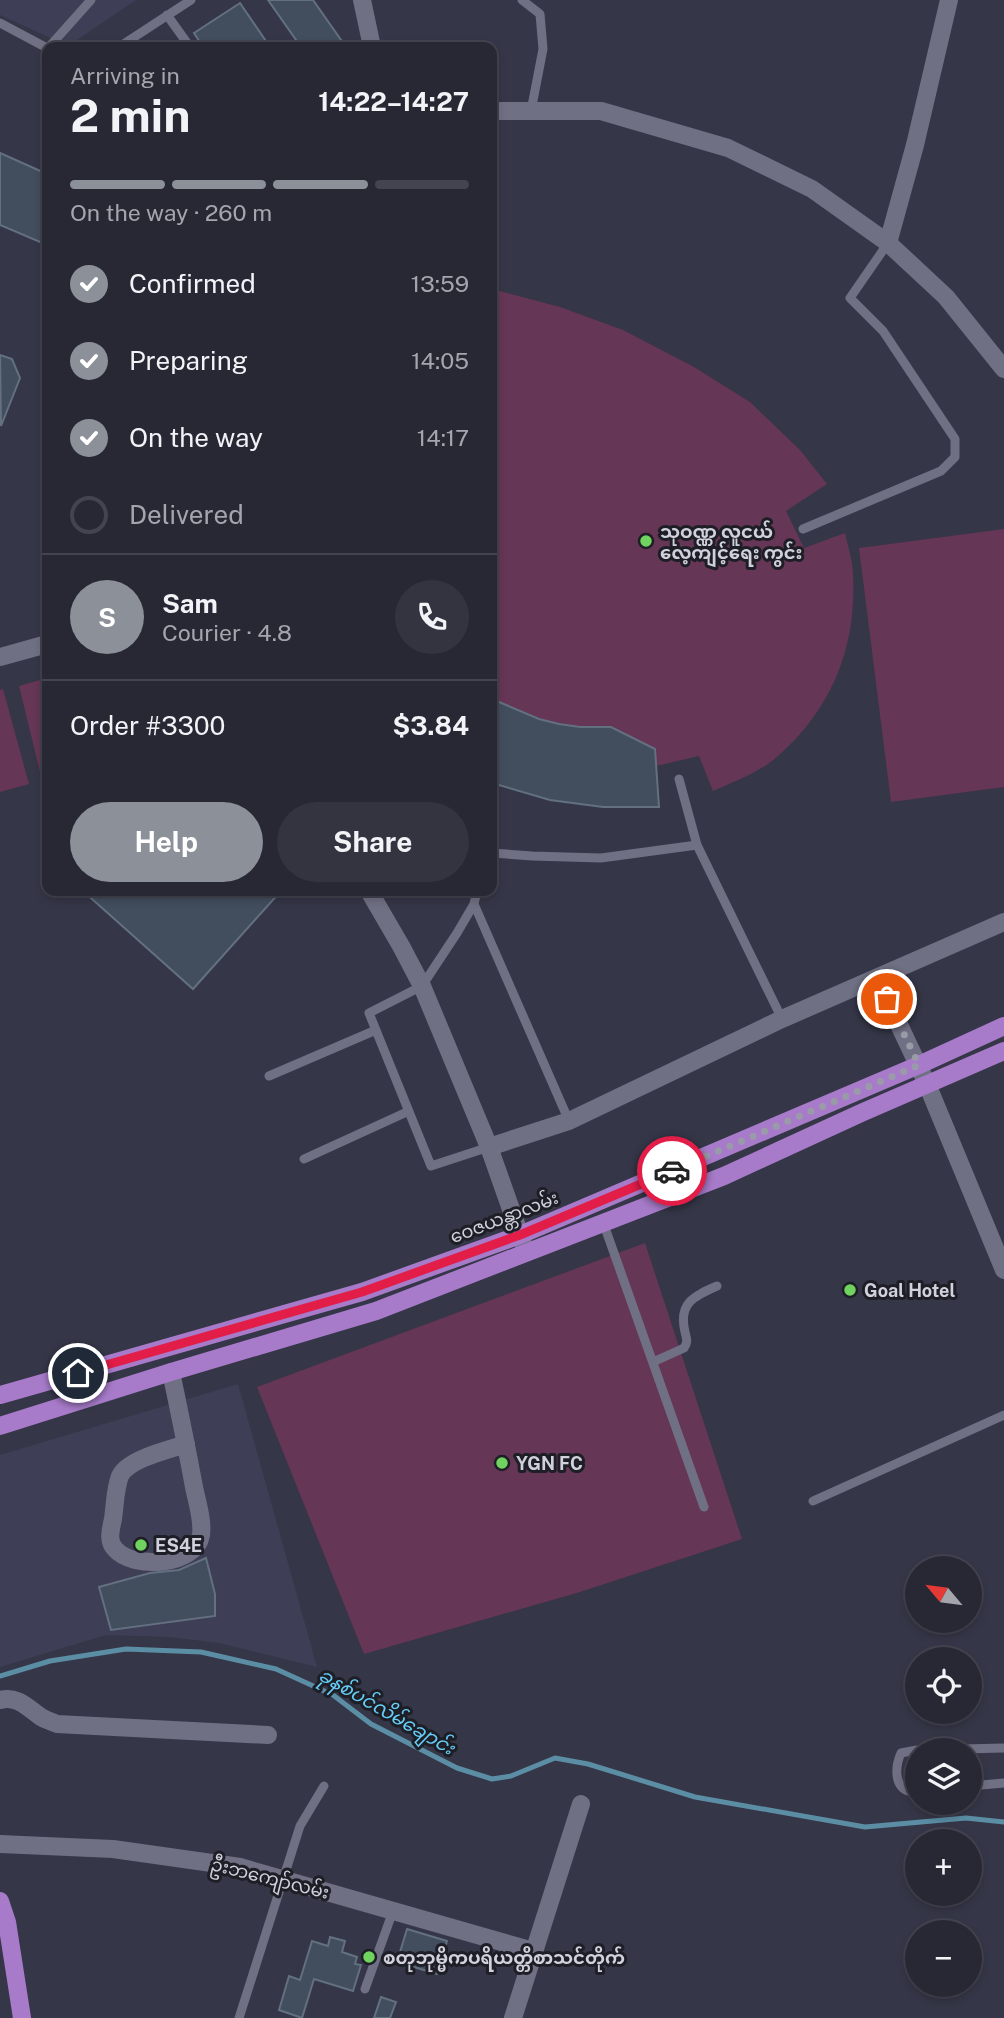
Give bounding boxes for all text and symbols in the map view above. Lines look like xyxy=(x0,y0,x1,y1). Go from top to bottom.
text: Arriving in xyxy=(70,62,180,89)
text: 14:22–14:27 xyxy=(318,86,469,117)
text: 2 min xyxy=(70,88,190,142)
text: On the way · 260 m xyxy=(70,199,272,226)
icon: check xyxy=(70,265,108,303)
text: Confirmed xyxy=(129,268,256,299)
text: 13:59 xyxy=(411,270,469,297)
icon: check xyxy=(70,342,108,380)
text: Preparing xyxy=(129,345,248,376)
text: 14:05 xyxy=(411,347,469,374)
icon: check xyxy=(70,419,108,457)
text: On the way xyxy=(129,422,263,453)
text: 14:17 xyxy=(417,424,469,451)
text: Delivered xyxy=(129,499,244,530)
place label: သုဝဏ္ဏ လူငယ် လေ့ကျင့်ရေး ကွင်း xyxy=(660,520,802,568)
marker: သုဝဏ္ဏ လူငယ် လေ့ကျင့်ရေး ကွင်း xyxy=(638,533,654,549)
button: phone xyxy=(395,580,469,654)
text: Sam xyxy=(162,588,218,619)
text: S xyxy=(98,602,116,633)
text: Courier · 4.8 xyxy=(162,619,292,646)
text: Order #3300 xyxy=(70,710,225,741)
text: $3.84 xyxy=(393,710,469,741)
button: Help xyxy=(70,802,263,882)
button: Share xyxy=(277,802,469,882)
pin xyxy=(857,969,917,1029)
icon: bag xyxy=(868,980,906,1018)
courier xyxy=(637,1136,707,1206)
icon: car xyxy=(653,1152,691,1190)
street label: ဝေဇယန္တာလမ်း xyxy=(446,1185,563,1252)
place label: Goal Hotel xyxy=(864,1280,955,1301)
marker: Goal Hotel xyxy=(842,1282,858,1298)
pin xyxy=(48,1343,108,1403)
icon: home xyxy=(59,1354,97,1392)
place label: YGN FC xyxy=(516,1453,583,1474)
marker: YGN FC xyxy=(494,1455,510,1471)
place label: ES4E xyxy=(155,1535,202,1556)
marker: ES4E xyxy=(133,1537,149,1553)
north arrow xyxy=(905,1556,982,1633)
map controls xyxy=(905,1556,982,1997)
button: locate xyxy=(905,1647,982,1724)
water label: ခုနစ်ပင်လိမ်ချောင်း xyxy=(313,1662,461,1764)
button: layers xyxy=(905,1738,982,1815)
button: + xyxy=(905,1829,982,1906)
street label: ဦးဘကျော်လမ်း xyxy=(207,1851,332,1908)
button: − xyxy=(905,1920,982,1997)
place label: စတုဘုမ္မိကပရိယတ္တိစာသင်တိုက် xyxy=(383,1946,625,1972)
marker: စတုဘုမ္မိကပရိယတ္တိစာသင်တိုက် xyxy=(361,1949,377,1965)

